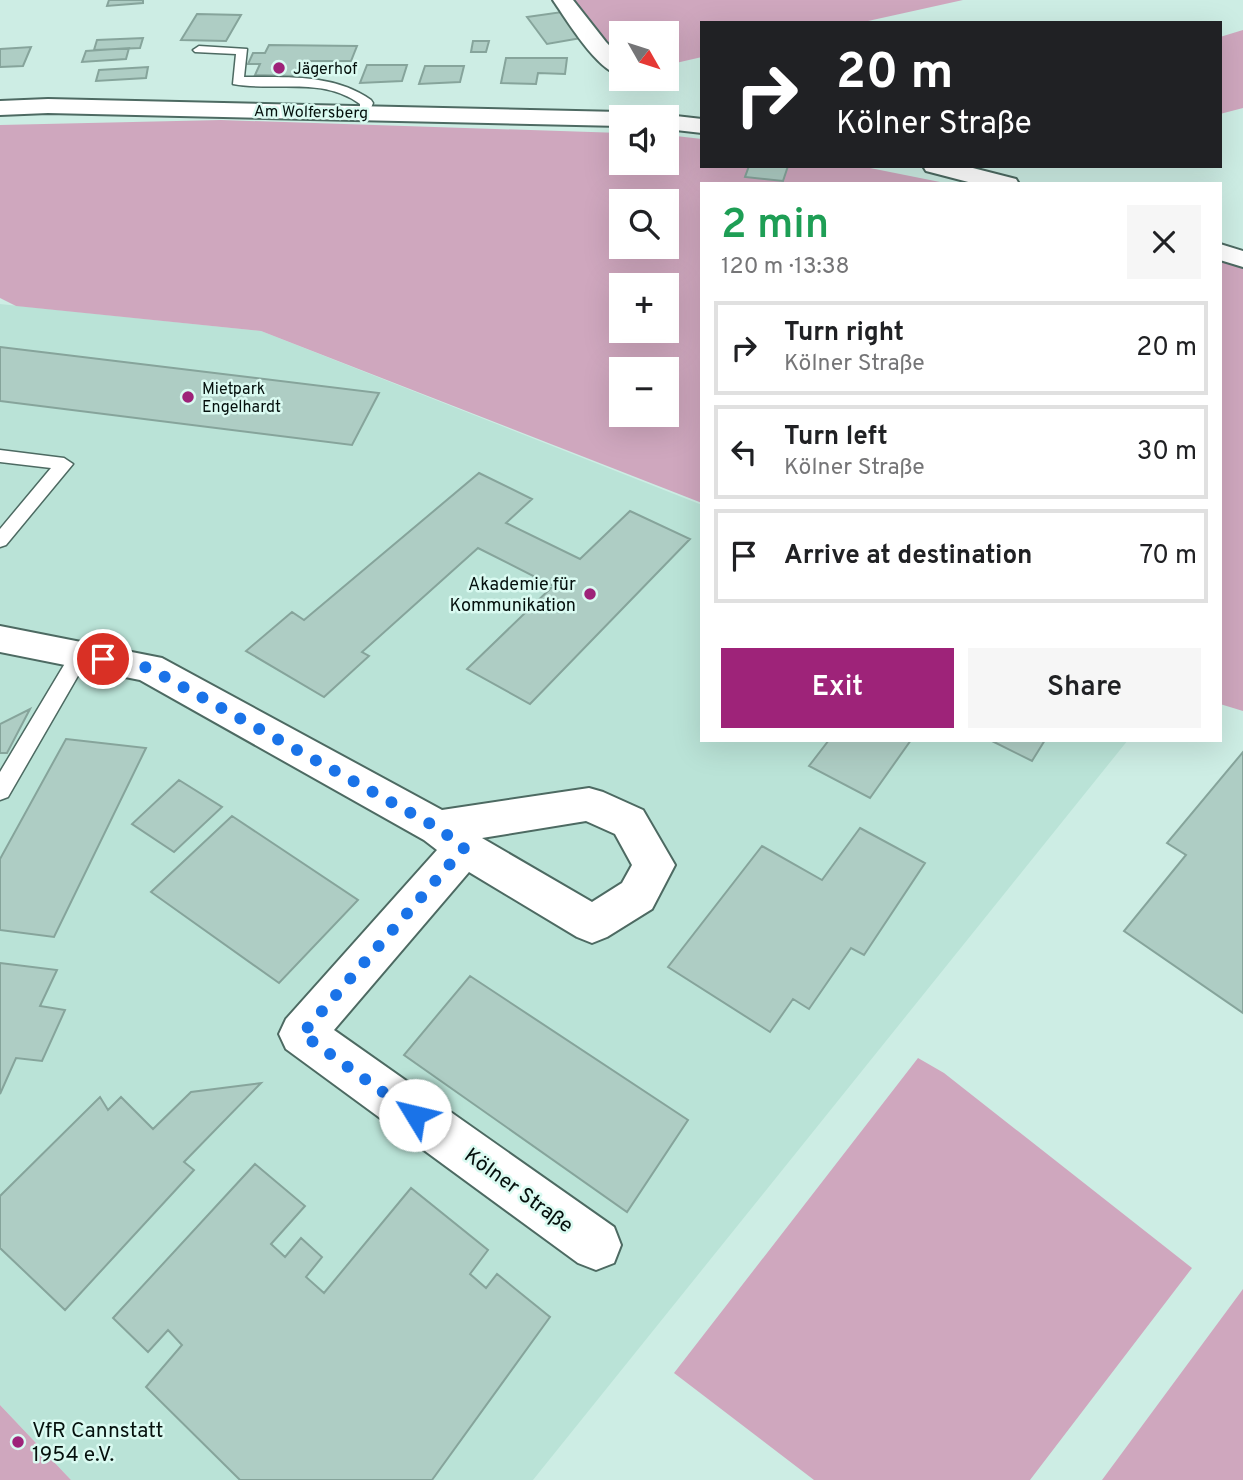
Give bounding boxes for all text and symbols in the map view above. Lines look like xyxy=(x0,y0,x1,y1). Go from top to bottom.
north arrow xyxy=(609,21,679,91)
map controls xyxy=(609,21,679,427)
text: 20 m xyxy=(836,44,953,106)
icon: right xyxy=(721,49,812,140)
marker: Jägerhof xyxy=(271,60,287,76)
place label: Jägerhof xyxy=(293,60,358,80)
street label: Am Wolfersberg xyxy=(254,102,368,124)
button: sound xyxy=(609,105,679,175)
text: Kölner Straße xyxy=(836,105,1032,145)
button: search xyxy=(609,189,679,259)
text: 2 min xyxy=(721,200,829,253)
button: close xyxy=(1127,205,1201,279)
text: 120 m · 13:38 xyxy=(721,253,850,282)
button: + xyxy=(609,273,679,343)
text: Turn right xyxy=(784,317,904,350)
icon: right xyxy=(725,329,763,367)
text: 20 m xyxy=(1136,332,1197,365)
text: Kölner Straße xyxy=(784,350,925,379)
button: − xyxy=(609,357,679,427)
place label: Mietpark Engelhardt xyxy=(202,380,281,418)
marker: Mietpark Engelhardt xyxy=(180,389,196,405)
text: Turn left xyxy=(784,421,888,454)
icon: left xyxy=(725,433,763,471)
text: 30 m xyxy=(1137,436,1197,469)
text: Kölner Straße xyxy=(784,454,925,483)
icon: arrive xyxy=(725,537,763,575)
text: Arrive at destination xyxy=(784,540,1032,573)
text: 70 m xyxy=(1139,540,1197,573)
place label: Akademie für Kommunikation xyxy=(450,574,576,618)
marker: Akademie für Kommunikation xyxy=(582,586,598,602)
pin xyxy=(73,629,133,689)
icon: arrive xyxy=(84,640,122,678)
button: Exit xyxy=(721,648,954,728)
button: Share xyxy=(968,648,1201,728)
position arrow xyxy=(378,1078,452,1152)
street label: Kölner Straße xyxy=(458,1143,578,1240)
place label: VfR Cannstatt 1954 e.V. xyxy=(32,1418,163,1469)
marker: VfR Cannstatt 1954 e.V. xyxy=(10,1434,26,1450)

